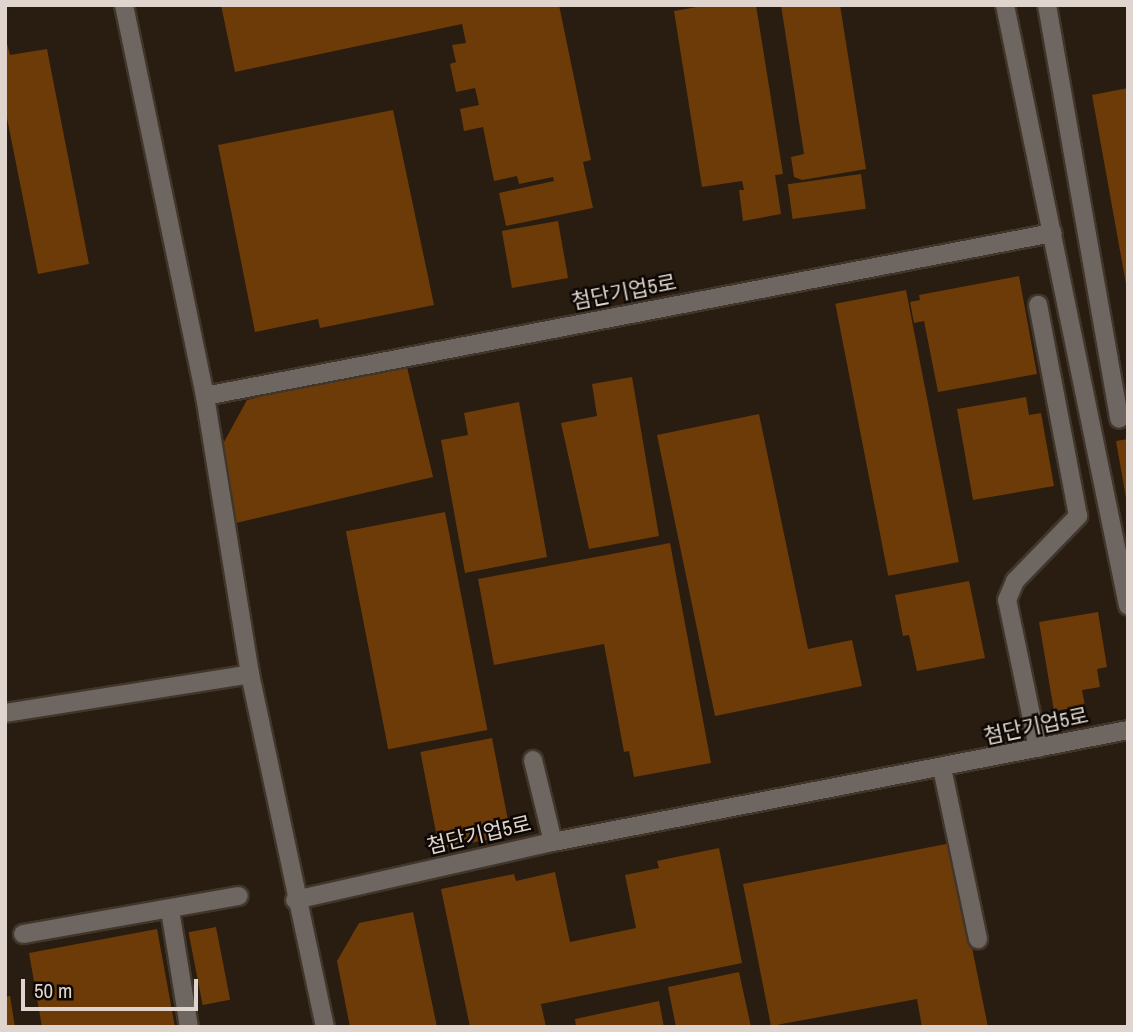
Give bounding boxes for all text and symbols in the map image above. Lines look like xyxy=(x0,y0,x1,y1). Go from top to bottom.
street label: 첨단기업5로 xyxy=(569,270,679,314)
street label: 첨단기업5로 xyxy=(981,703,1091,749)
street label: 첨단기업5로 xyxy=(424,811,534,859)
scale bar xyxy=(24,965,201,1009)
text: 50 m xyxy=(34,976,72,1005)

